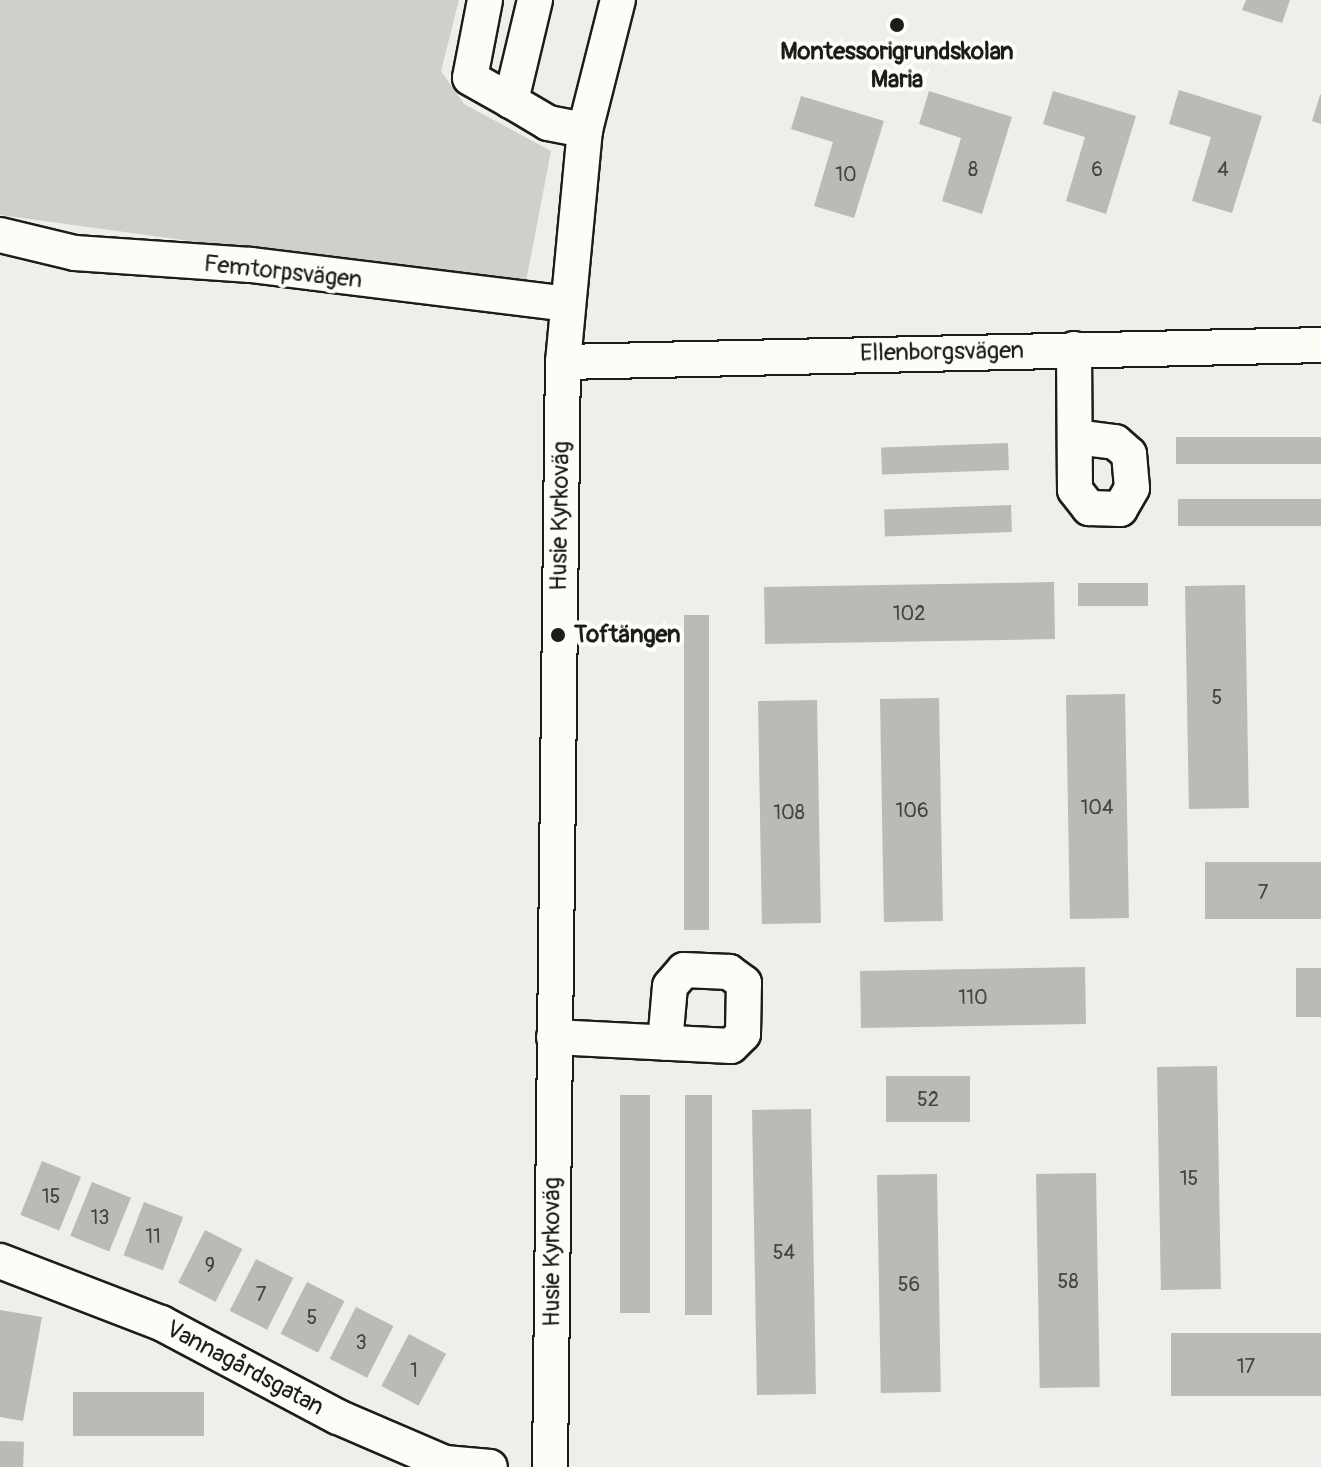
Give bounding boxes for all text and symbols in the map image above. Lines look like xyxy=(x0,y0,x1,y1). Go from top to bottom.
marker: Montessorigrundskolan Maria xyxy=(888,16,906,34)
place label: Montessorigrundskolan Maria xyxy=(780,38,1014,94)
house number: 8 xyxy=(968,157,978,181)
house number: 6 xyxy=(1091,157,1103,181)
house number: 4 xyxy=(1217,157,1229,181)
house number: 10 xyxy=(835,162,857,186)
street label: Femtorpsvägen xyxy=(202,249,364,295)
street label: Ellenborgsvägen xyxy=(860,336,1024,368)
street label: Husie Kyrkoväg xyxy=(544,441,576,591)
house number: 102 xyxy=(893,601,925,625)
place label: Toftängen xyxy=(574,621,681,649)
marker: Toftängen xyxy=(549,626,567,644)
house number: 5 xyxy=(1212,685,1222,709)
house number: 104 xyxy=(1080,795,1114,819)
house number: 106 xyxy=(895,798,929,822)
house number: 108 xyxy=(773,800,805,824)
house number: 7 xyxy=(1258,880,1268,904)
house number: 110 xyxy=(958,985,988,1009)
house number: 52 xyxy=(917,1087,939,1111)
house number: 15 xyxy=(1180,1166,1198,1190)
street label: Husie Kyrkoväg xyxy=(538,1177,566,1327)
house number: 15 xyxy=(42,1184,60,1208)
house number: 13 xyxy=(91,1205,109,1229)
house number: 11 xyxy=(145,1224,161,1248)
house number: 54 xyxy=(773,1240,795,1264)
house number: 9 xyxy=(205,1253,215,1277)
house number: 58 xyxy=(1058,1269,1078,1293)
house number: 56 xyxy=(898,1272,920,1296)
house number: 7 xyxy=(256,1282,266,1306)
house number: 5 xyxy=(307,1305,317,1329)
street label: Vannagårdsgatan xyxy=(161,1314,329,1422)
house number: 3 xyxy=(355,1330,367,1354)
house number: 17 xyxy=(1237,1354,1255,1378)
house number: 1 xyxy=(410,1358,418,1382)

